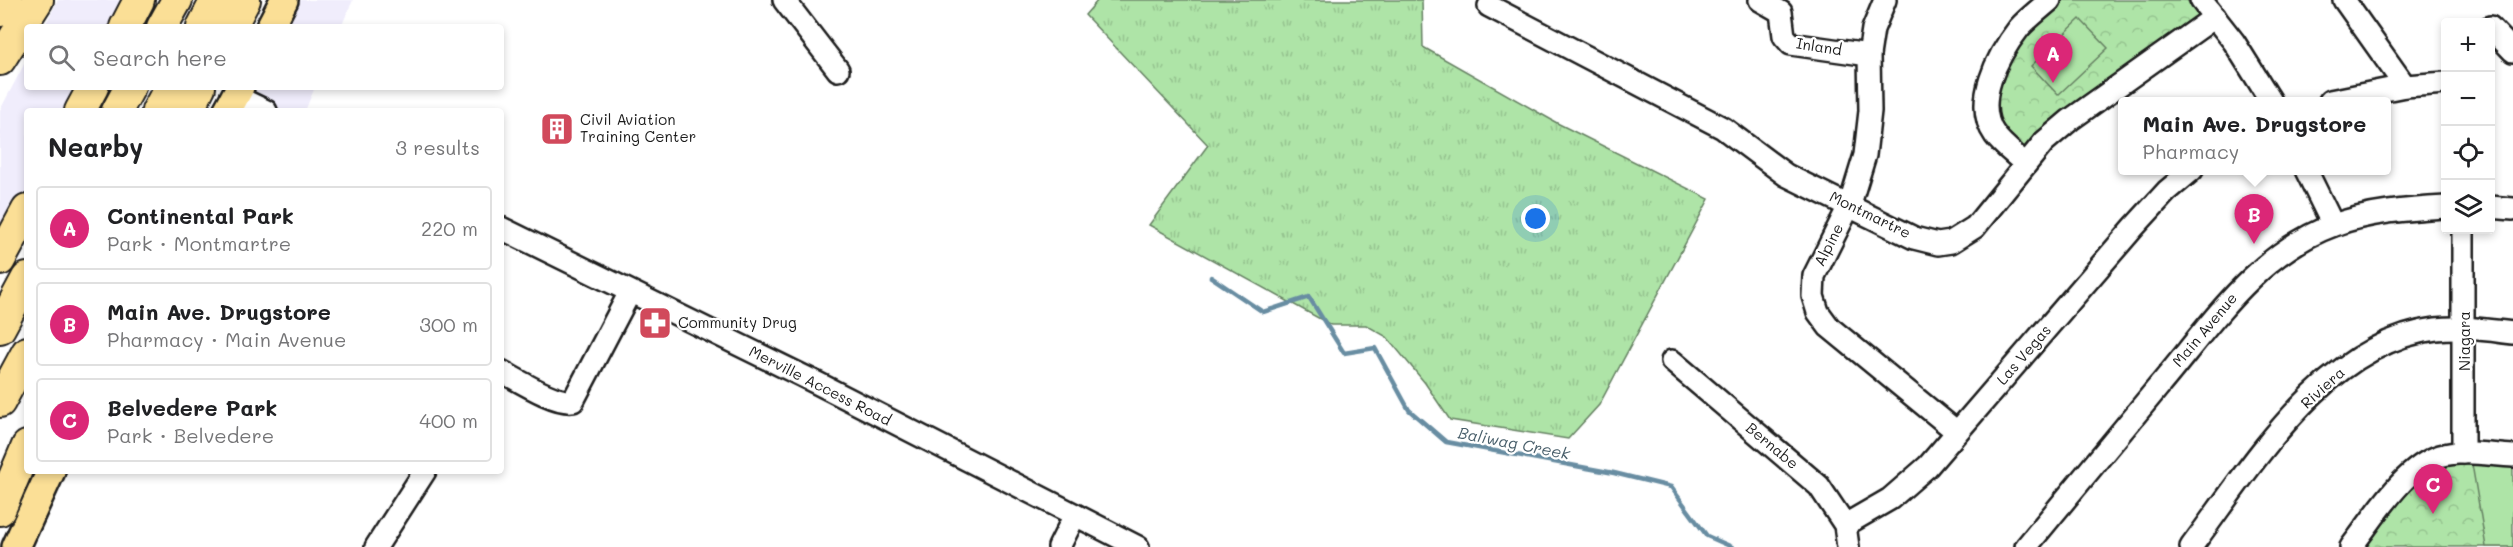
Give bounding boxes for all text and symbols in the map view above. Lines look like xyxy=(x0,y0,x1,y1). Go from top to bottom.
map controls xyxy=(2441,18,2495,234)
button: + xyxy=(2441,18,2495,72)
search box xyxy=(24,24,504,90)
street label: Inland xyxy=(1795,33,1843,59)
pin: A xyxy=(2034,34,2072,83)
icon: search xyxy=(45,41,78,74)
text: Search here xyxy=(93,43,227,72)
button: − xyxy=(2441,72,2495,126)
popup xyxy=(2118,97,2391,175)
place label: Civil Aviation Training Center xyxy=(580,109,696,146)
text: Main Ave. Drugstore xyxy=(2143,109,2366,138)
building icon: Civil Aviation Training Center xyxy=(539,111,575,147)
button: locate xyxy=(2441,126,2495,180)
text: Nearby xyxy=(48,130,143,164)
text: 3 results xyxy=(395,134,480,160)
text: Pharmacy xyxy=(2143,138,2239,164)
button: layers xyxy=(2441,180,2495,234)
street label: Montmartre xyxy=(1827,186,1914,242)
pin: B xyxy=(2234,194,2274,244)
text: Continental Park xyxy=(107,201,294,230)
your location xyxy=(1521,204,1550,233)
text: A xyxy=(63,215,76,241)
text: 220 m xyxy=(421,215,478,241)
street label: Alpine xyxy=(1809,220,1847,269)
text: Park · Montmartre xyxy=(107,230,291,256)
street label: Main Avenue xyxy=(2167,288,2241,371)
text: Main Ave. Drugstore xyxy=(107,297,331,326)
pharmacy icon: Community Drug xyxy=(637,305,673,341)
text: B xyxy=(63,311,76,337)
text: 300 m xyxy=(419,311,478,337)
street label: Niagara xyxy=(2454,311,2474,371)
place label: Community Drug xyxy=(678,312,797,332)
street label: Las Vegas xyxy=(1992,320,2055,389)
text: Pharmacy · Main Avenue xyxy=(107,326,346,352)
street label: Merville Access Road xyxy=(746,341,895,430)
street label: Riviera xyxy=(2296,362,2349,412)
text: Belvedere Park xyxy=(107,393,277,422)
text: C xyxy=(62,407,77,433)
text: 400 m xyxy=(419,407,478,433)
street label: Bernabe xyxy=(1742,417,1803,473)
water label: Baliwag Creek xyxy=(1456,421,1572,464)
text: Park · Belvedere xyxy=(107,422,274,448)
pin: C xyxy=(2414,464,2452,514)

